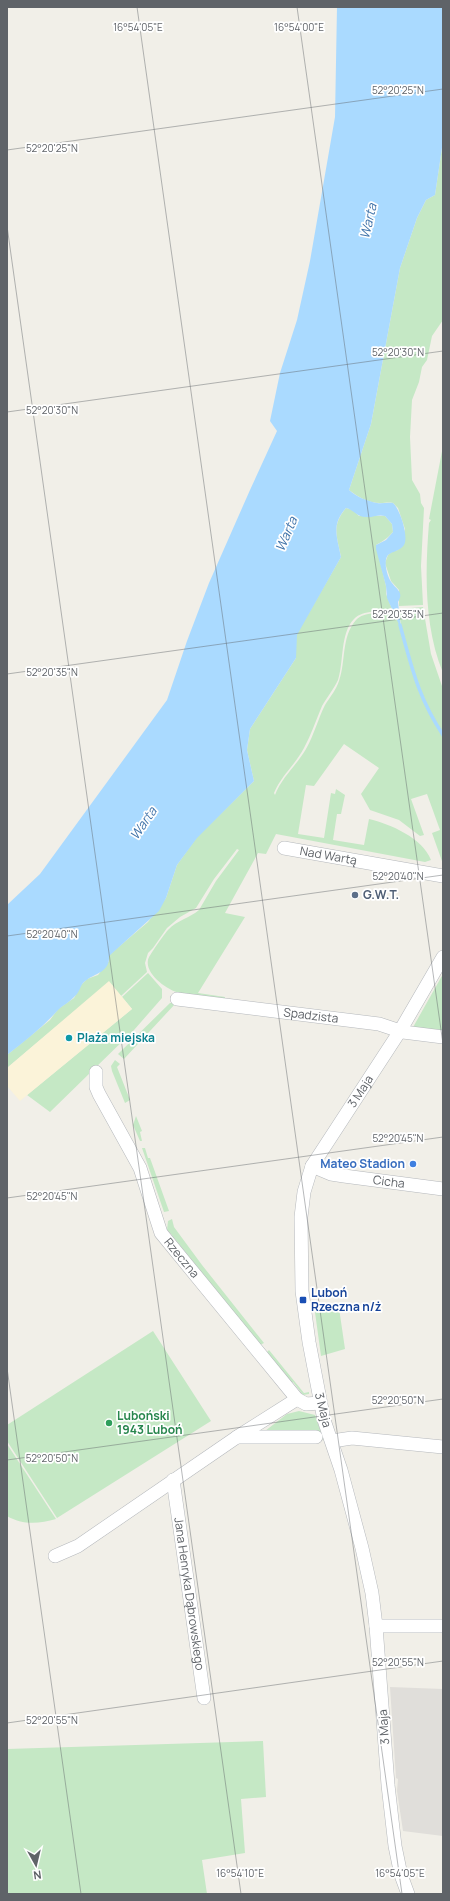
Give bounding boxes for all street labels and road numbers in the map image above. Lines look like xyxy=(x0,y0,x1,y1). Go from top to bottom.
street label: Nad Wartą xyxy=(299,842,358,869)
street label: Spadzista xyxy=(283,1003,340,1027)
street label: 3 Maja xyxy=(343,1072,377,1111)
street label: Cicha xyxy=(372,1171,406,1192)
street label: Rzeczna xyxy=(160,1234,204,1281)
street label: 3 Maja xyxy=(311,1391,336,1429)
street label: Jana Henryka Dąbrowskiego xyxy=(170,1516,209,1671)
street label: 3 Maja xyxy=(374,1709,393,1745)

